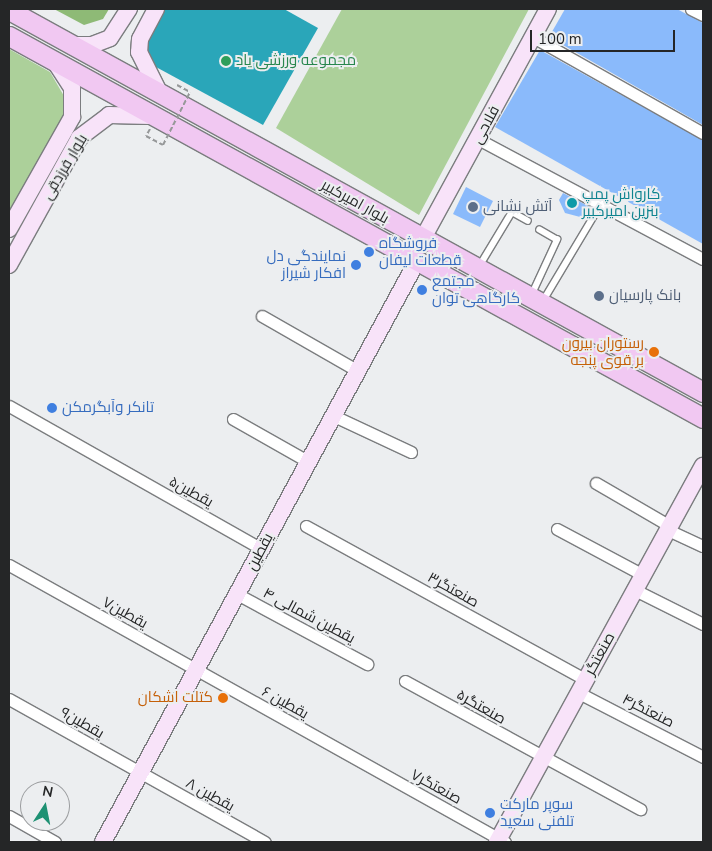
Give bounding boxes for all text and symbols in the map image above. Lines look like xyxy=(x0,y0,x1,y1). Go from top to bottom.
scale bar xyxy=(532,20,677,52)
text: 100 m xyxy=(538,29,582,49)
place label: مجموعه ورزشی یاد xyxy=(236,52,356,70)
marker: مجموعه ورزشی یاد xyxy=(220,55,232,67)
street label: فلاحی xyxy=(468,103,504,147)
street label: بلوار فرزدقی xyxy=(38,131,92,203)
street label: بلوار امیرکبیر xyxy=(318,176,392,228)
place label: کارواش پمپ بنزین امیرکبیر xyxy=(582,185,660,220)
marker: کارواش پمپ بنزین امیرکبیر xyxy=(566,197,578,209)
place label: آتش نشانی xyxy=(483,198,552,216)
marker: آتش نشانی xyxy=(467,201,479,213)
place label: فروشگاه قطعات لیفان xyxy=(379,234,462,269)
marker: فروشگاه قطعات لیفان xyxy=(363,246,375,258)
place label: نمایندگی دل افکار شیراز xyxy=(267,247,346,282)
marker: نمایندگی دل افکار شیراز xyxy=(350,259,362,271)
place label: مجتمع کارگاهی توان xyxy=(432,272,520,307)
marker: مجتمع کارگاهی توان xyxy=(416,284,428,296)
place label: بانک پارسیان xyxy=(609,287,681,305)
marker: بانک پارسیان xyxy=(593,290,605,302)
place label: رستوران بیرون بر قوی پنجه xyxy=(562,334,644,369)
marker: رستوران بیرون بر قوی پنجه xyxy=(648,346,660,358)
place label: تانکر وآبگرمکن xyxy=(62,399,154,417)
marker: تانکر وآبگرمکن xyxy=(46,402,58,414)
street label: یقطین۵ xyxy=(166,473,216,511)
street label: یقطین xyxy=(243,530,277,574)
street label: صنعتگر۳ xyxy=(424,569,482,611)
street label: یقطین شمالی ۴ xyxy=(260,584,358,648)
street label: یقطین۷ xyxy=(99,593,151,633)
street label: صنعتگر xyxy=(581,630,619,678)
street label: یقطین ۶ xyxy=(258,683,312,723)
street label: صنعتگر۵ xyxy=(453,686,509,728)
place label: کتلت اشکان xyxy=(138,689,213,707)
street label: صنعتگر۴ xyxy=(619,690,677,732)
marker: کتلت اشکان xyxy=(217,692,229,704)
street label: یقطین۹ xyxy=(57,703,107,743)
street label: صنعتگر۷ xyxy=(408,766,464,808)
street label: یقطین ۸ xyxy=(182,774,238,816)
north arrow xyxy=(20,781,70,831)
text: N xyxy=(41,781,55,802)
place label: سوپر مارکت تلفنی سعید xyxy=(500,795,574,830)
marker: سوپر مارکت تلفنی سعید xyxy=(484,807,496,819)

